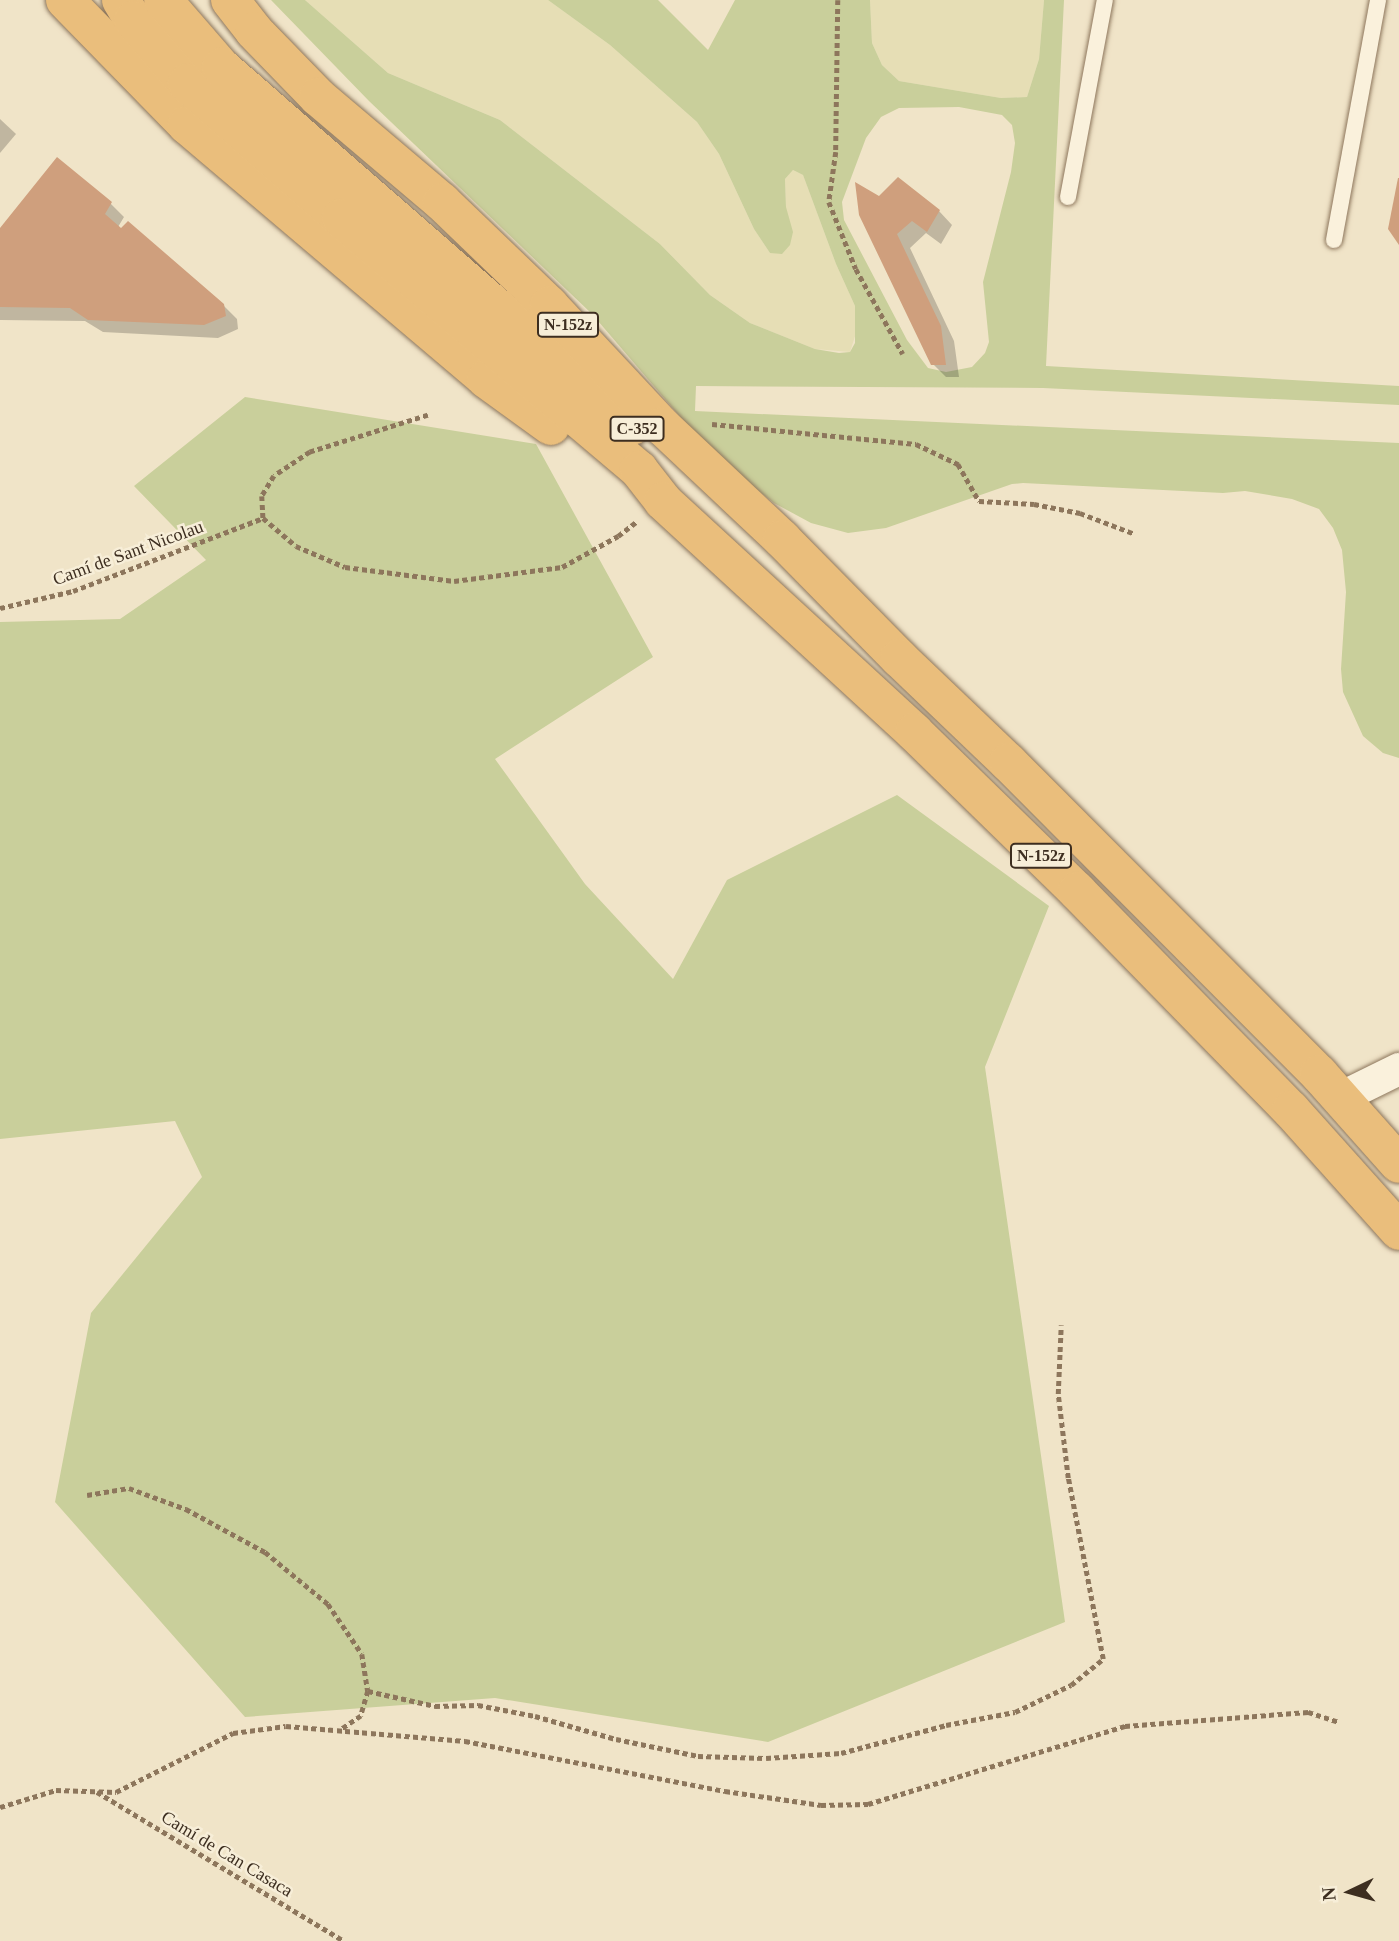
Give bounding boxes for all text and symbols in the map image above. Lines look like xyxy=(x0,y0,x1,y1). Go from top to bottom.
road number: N-152z xyxy=(536,312,600,338)
road number: C-352 xyxy=(609,416,665,442)
street label: Camí de Sant Nicolau xyxy=(50,516,206,590)
road number: N-152z xyxy=(1010,844,1072,869)
street label: Camí de Can Casaca xyxy=(157,1806,297,1902)
north arrow xyxy=(1315,1857,1385,1927)
text: N xyxy=(1318,1886,1340,1902)

